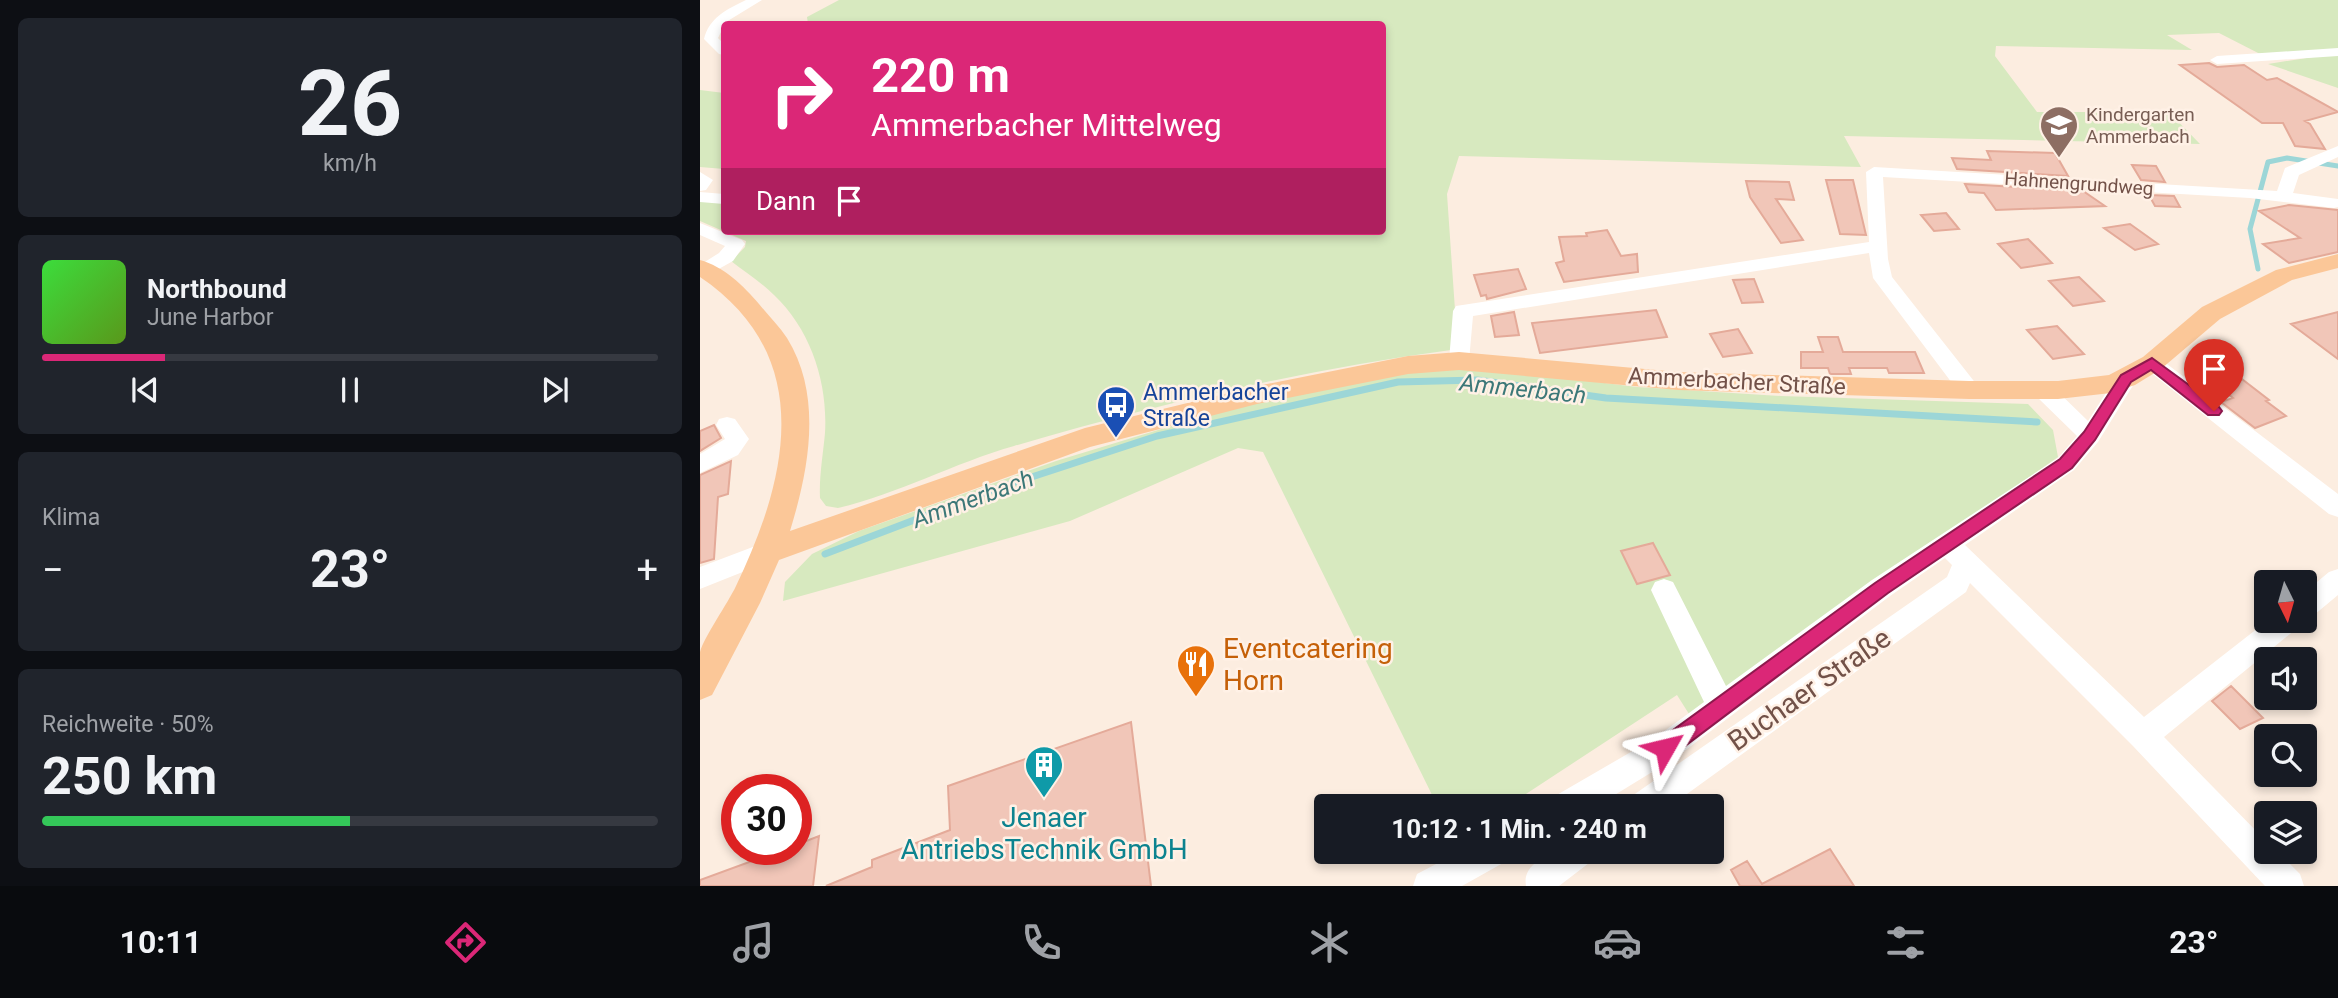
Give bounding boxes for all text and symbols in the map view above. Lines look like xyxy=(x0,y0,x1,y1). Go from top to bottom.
text: 220 m xyxy=(871,47,1010,104)
icon: right xyxy=(756,49,847,140)
text: 26 xyxy=(298,51,402,157)
place label: Kindergarten Ammerbach xyxy=(2086,103,2195,148)
school or university icon: Kindergarten Ammerbach xyxy=(2038,104,2080,159)
text: Ammerbacher Mittelweg xyxy=(871,106,1222,144)
text: km/h xyxy=(323,150,377,177)
street label: Hahnengrundweg xyxy=(2004,167,2154,200)
icon: arrive xyxy=(830,182,868,220)
text: Dann xyxy=(756,186,816,216)
text: Northbound xyxy=(147,274,287,304)
text: June Harbor xyxy=(147,304,274,331)
pin xyxy=(2184,339,2244,411)
icon: arrive xyxy=(2195,350,2233,388)
street label: Ammerbacher Straße xyxy=(1627,362,1847,401)
water label: Ammerbach xyxy=(1457,368,1588,410)
icon: previous xyxy=(126,371,164,409)
icon: pause xyxy=(331,371,369,409)
icon: next xyxy=(536,371,574,409)
place label: Ammerbacher Straße xyxy=(1143,379,1289,432)
bus stop icon: Ammerbacher Straße xyxy=(1095,384,1137,439)
water label: Ammerbach xyxy=(908,464,1037,534)
text: Klima xyxy=(42,504,100,531)
text: 23° xyxy=(310,539,390,600)
text: − xyxy=(42,548,64,592)
text: + xyxy=(636,548,658,592)
north arrow xyxy=(2254,570,2317,634)
map controls xyxy=(2254,570,2317,864)
street label: Buchaer Straße xyxy=(1722,621,1897,758)
place label: Eventcatering Horn xyxy=(1223,632,1393,697)
restaurant icon: Eventcatering Horn xyxy=(1175,643,1217,698)
button: sound xyxy=(2254,647,2317,710)
text: Reichweite · 50% xyxy=(42,711,214,738)
position arrow xyxy=(1628,711,1702,785)
button: search xyxy=(2254,724,2317,787)
building icon: Jenaer AntriebsTechnik GmbH xyxy=(1023,744,1065,799)
text: 250 km xyxy=(42,746,217,807)
speed limit sign: 30 xyxy=(721,774,812,865)
place label: Jenaer AntriebsTechnik GmbH xyxy=(900,801,1188,866)
button: layers xyxy=(2254,801,2317,864)
text: 10:12 · 1 Min. · 240 m xyxy=(1391,814,1647,844)
icon: directions xyxy=(441,918,490,967)
icon: music xyxy=(729,918,778,967)
icon: phone xyxy=(1017,918,1066,967)
icon: climate xyxy=(1305,918,1354,967)
icon: car xyxy=(1593,918,1642,967)
icon: filters xyxy=(1881,918,1930,967)
text: 10:11 xyxy=(120,923,202,961)
text: 23° xyxy=(2169,923,2218,961)

